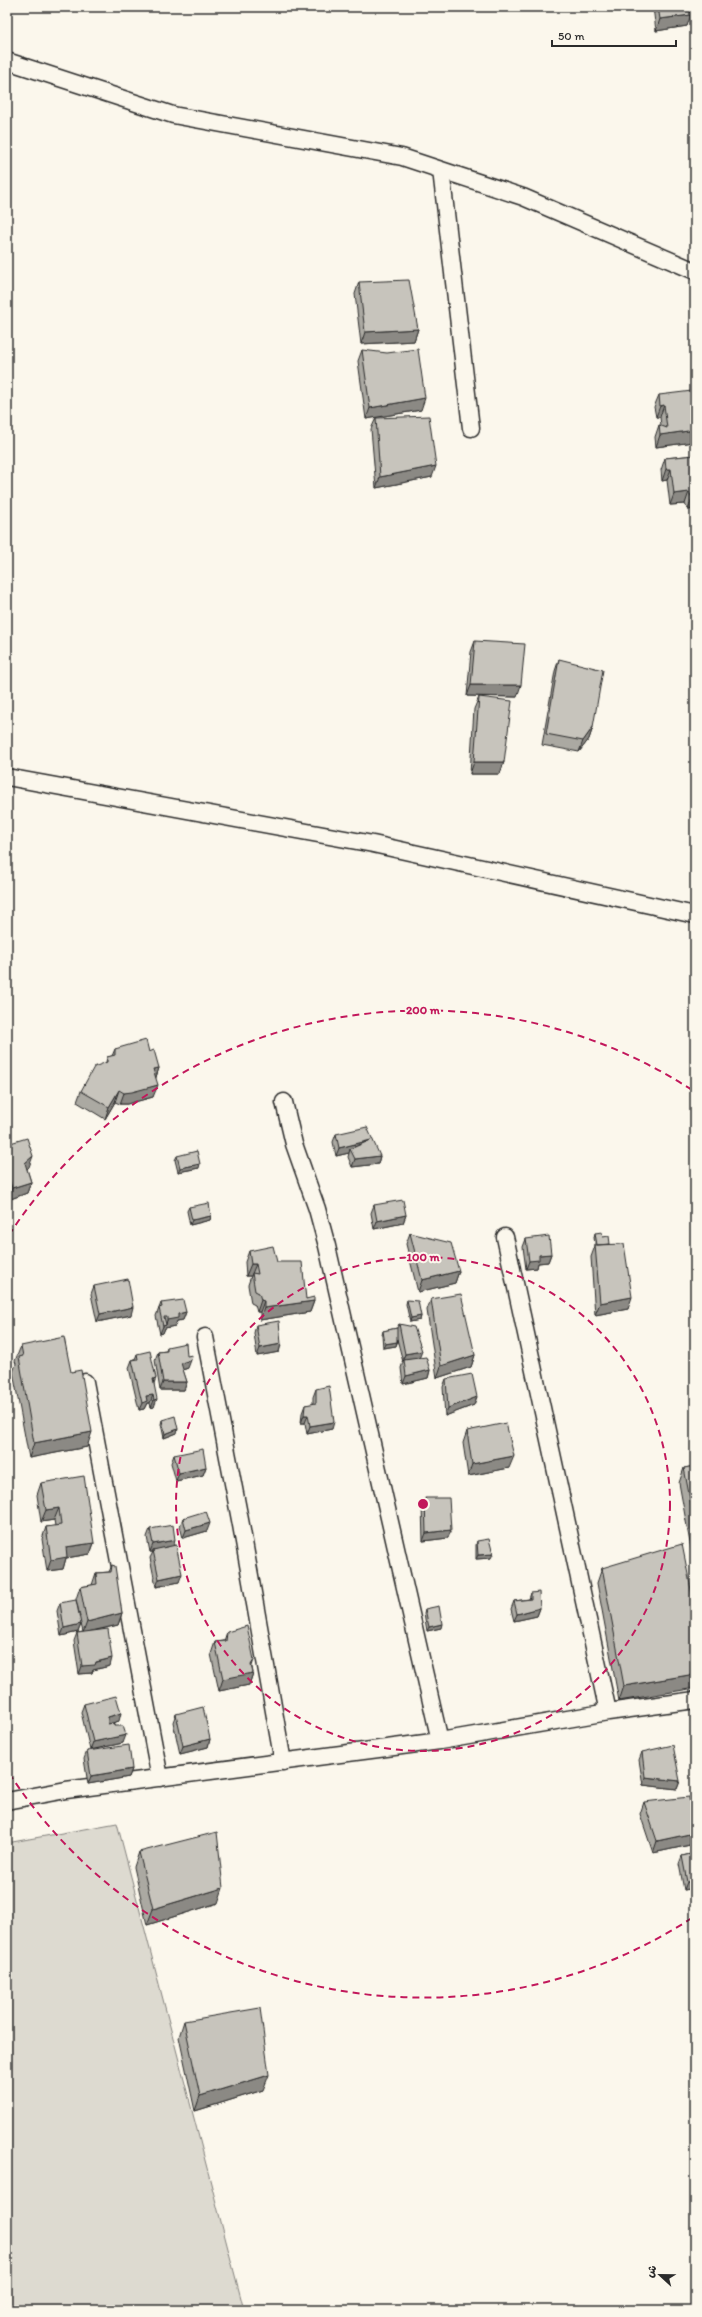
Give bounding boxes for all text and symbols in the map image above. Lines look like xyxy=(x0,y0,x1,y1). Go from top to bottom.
scale bar xyxy=(552,22,676,48)
text: 50 m xyxy=(558,29,584,43)
text: 200 m xyxy=(406,1003,441,1017)
text: 100 m xyxy=(406,1250,440,1264)
centre of rings xyxy=(416,1497,430,1511)
north arrow xyxy=(640,2255,680,2295)
text: ش xyxy=(643,2263,659,2279)

